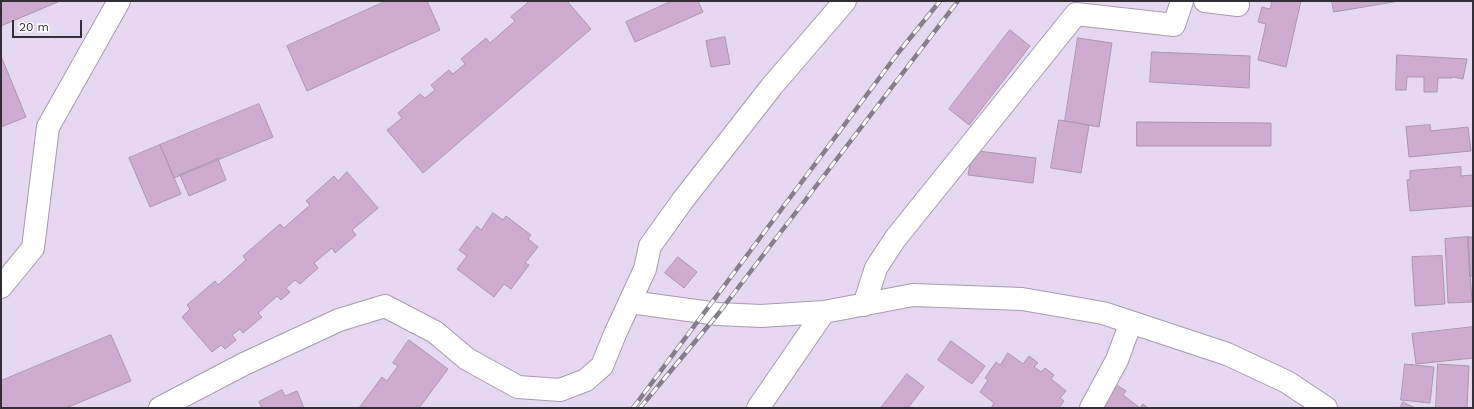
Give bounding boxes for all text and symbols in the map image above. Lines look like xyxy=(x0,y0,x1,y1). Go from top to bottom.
scale bar xyxy=(14,12,84,38)
text: 20 m xyxy=(19,20,49,34)

